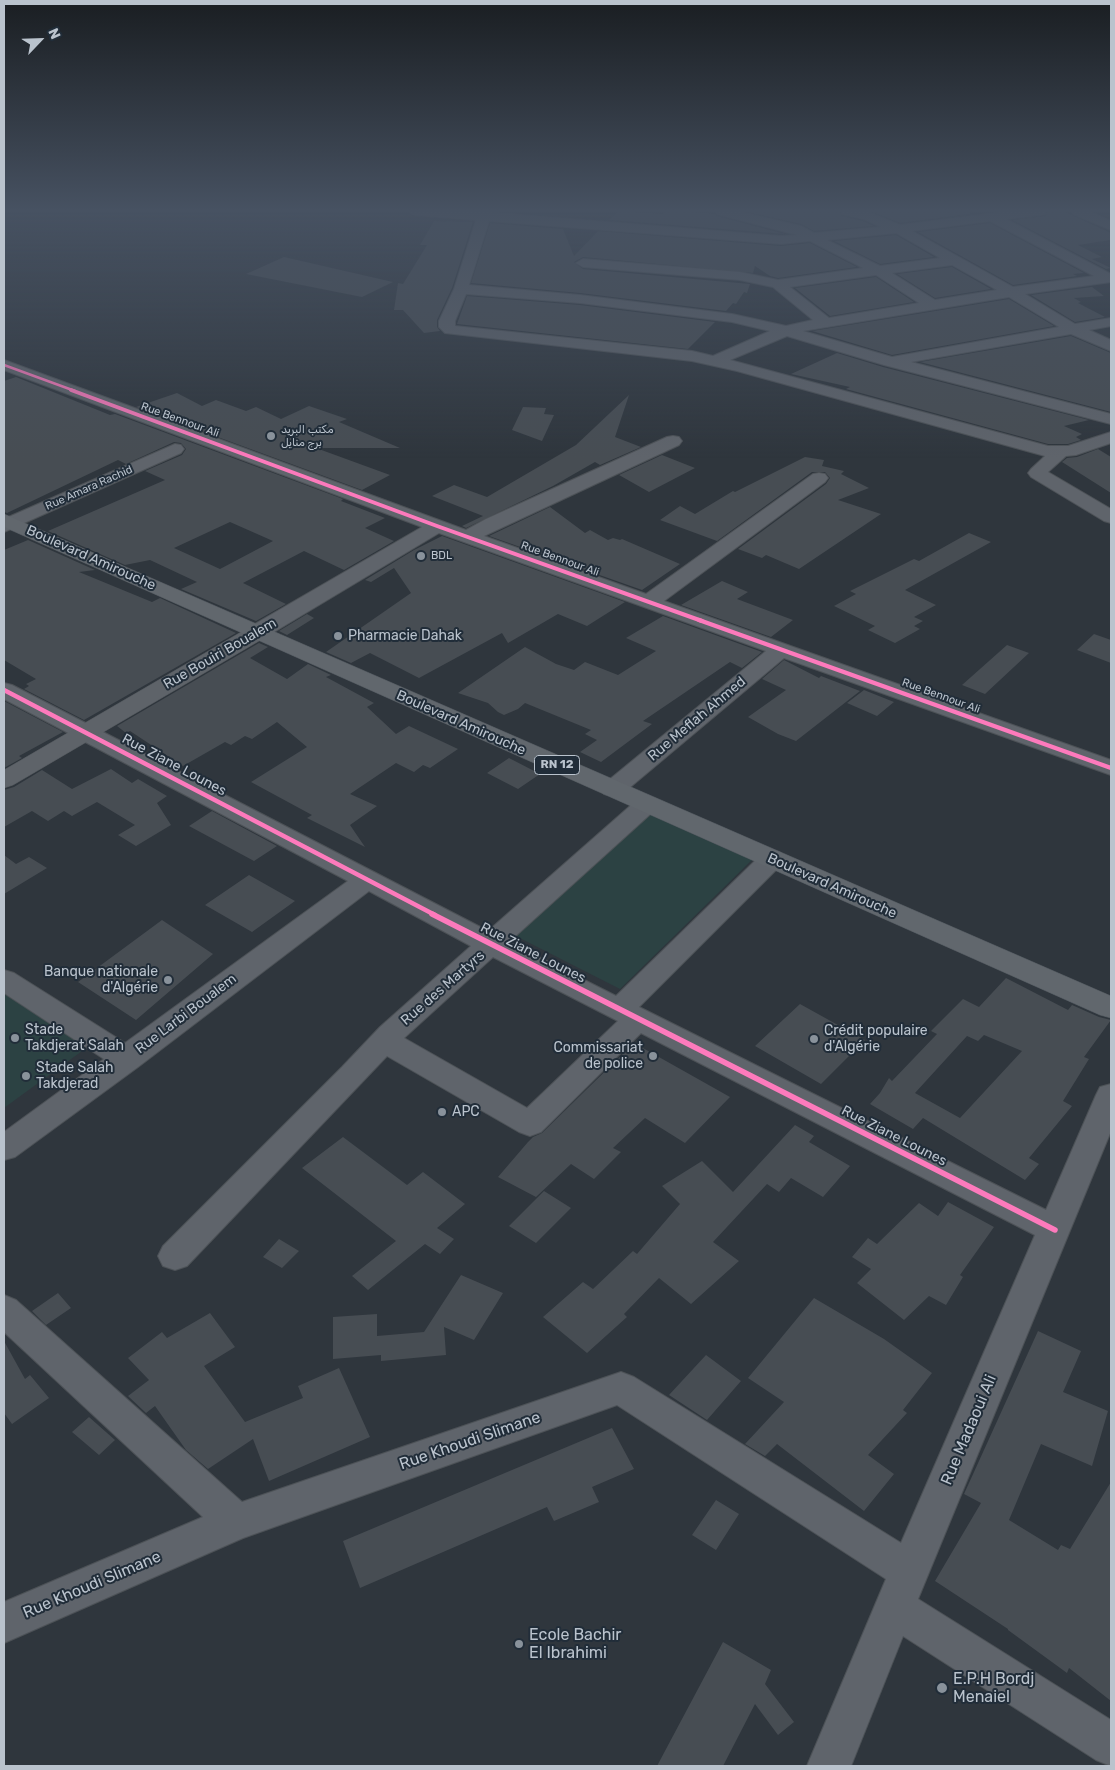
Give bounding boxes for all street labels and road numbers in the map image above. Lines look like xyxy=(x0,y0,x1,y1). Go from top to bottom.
street label: Rue Bennour Ali xyxy=(139,400,221,440)
street label: Rue Amara Rachid xyxy=(43,463,135,513)
street label: Boulevard Amirouche xyxy=(24,522,158,594)
street label: Rue Bennour Ali xyxy=(519,539,601,579)
street label: Rue Bouiri Boualem xyxy=(161,615,279,693)
street label: Rue Meflah Ahmed xyxy=(645,673,749,765)
street label: Rue Bennour Ali xyxy=(900,676,982,716)
street label: Boulevard Amirouche xyxy=(394,687,528,759)
street label: Rue Ziane Lounes xyxy=(119,730,229,800)
road number: RN 12 xyxy=(534,756,580,774)
street label: Boulevard Amirouche xyxy=(765,850,899,922)
street label: Rue Ziane Lounes xyxy=(478,919,588,987)
street label: Rue des Martyrs xyxy=(398,947,488,1029)
street label: Rue Larbi Boualem xyxy=(132,971,240,1057)
street label: Rue Ziane Lounes xyxy=(839,1102,949,1170)
street label: Rue Madaoui Ali xyxy=(937,1372,1001,1488)
street label: Rue Khoudi Slimane xyxy=(397,1408,543,1474)
street label: Rue Khoudi Slimane xyxy=(20,1547,164,1623)

